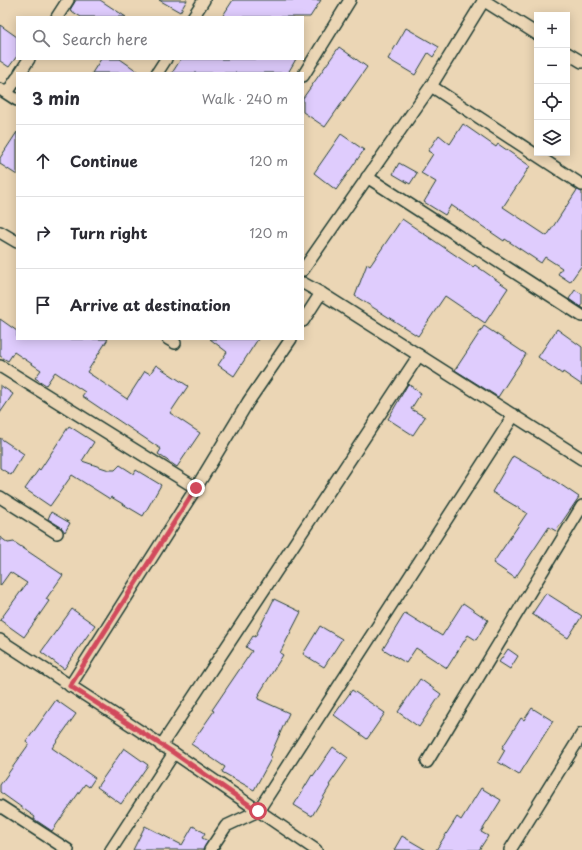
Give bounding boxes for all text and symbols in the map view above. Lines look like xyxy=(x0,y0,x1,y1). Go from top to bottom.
map controls xyxy=(534,12,570,156)
button: + xyxy=(534,12,570,48)
search box xyxy=(16,16,304,60)
icon: search xyxy=(30,27,52,49)
text: Search here xyxy=(62,27,148,50)
button: − xyxy=(534,48,570,84)
button: locate xyxy=(534,84,570,120)
text: 3 min xyxy=(32,85,80,111)
text: Walk · 240 m xyxy=(202,89,288,108)
button: layers xyxy=(534,120,570,156)
text: Continue xyxy=(70,149,138,172)
icon: ahead xyxy=(32,150,54,172)
text: 120 m xyxy=(249,151,288,170)
text: Turn right xyxy=(70,221,147,244)
icon: right xyxy=(32,222,54,244)
text: 120 m xyxy=(249,223,288,242)
text: Arrive at destination xyxy=(70,293,231,316)
icon: arrive xyxy=(32,294,54,316)
route end xyxy=(187,479,205,497)
route start xyxy=(249,802,267,820)

